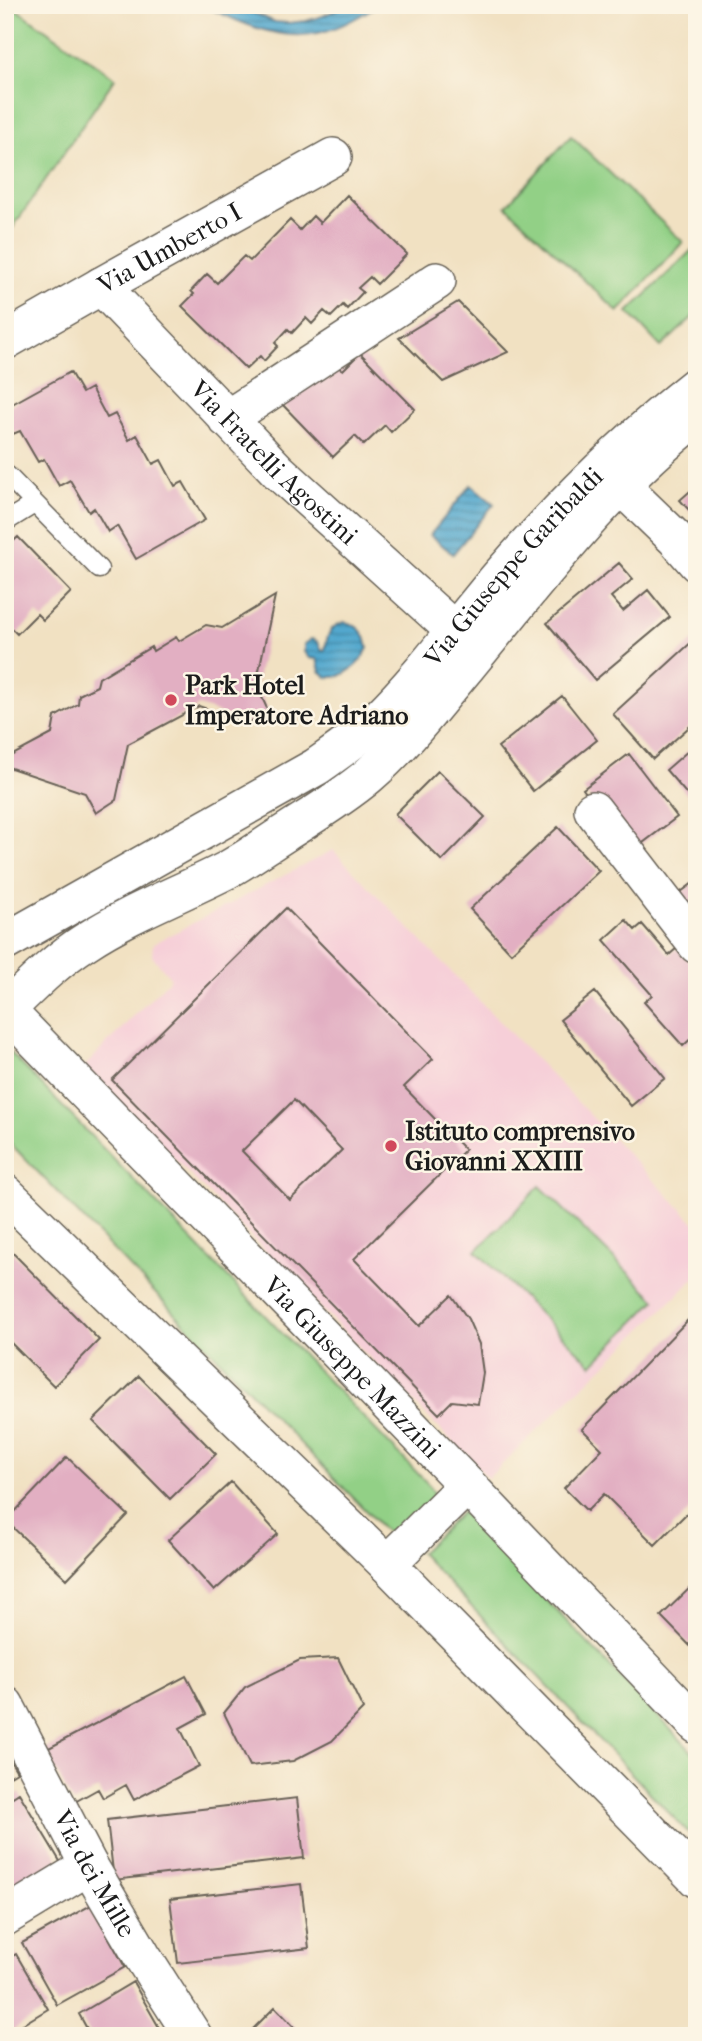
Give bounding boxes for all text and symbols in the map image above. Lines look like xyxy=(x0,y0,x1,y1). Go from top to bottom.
street label: Via Umberto I xyxy=(91,196,247,301)
street label: Via Fratelli Agostini xyxy=(183,373,364,551)
street label: Via Giuseppe Garibaldi xyxy=(416,460,609,674)
place label: Park Hotel Imperatore Adriano xyxy=(185,670,408,731)
marker: Park Hotel Imperatore Adriano xyxy=(163,692,179,708)
place label: Istituto comprensivo Giovanni XXIII xyxy=(405,1116,635,1177)
marker: Istituto comprensivo Giovanni XXIII xyxy=(383,1138,399,1154)
street label: Via Giuseppe Mazzini xyxy=(257,1269,448,1465)
street label: Via dei Mille xyxy=(47,1804,143,1943)

